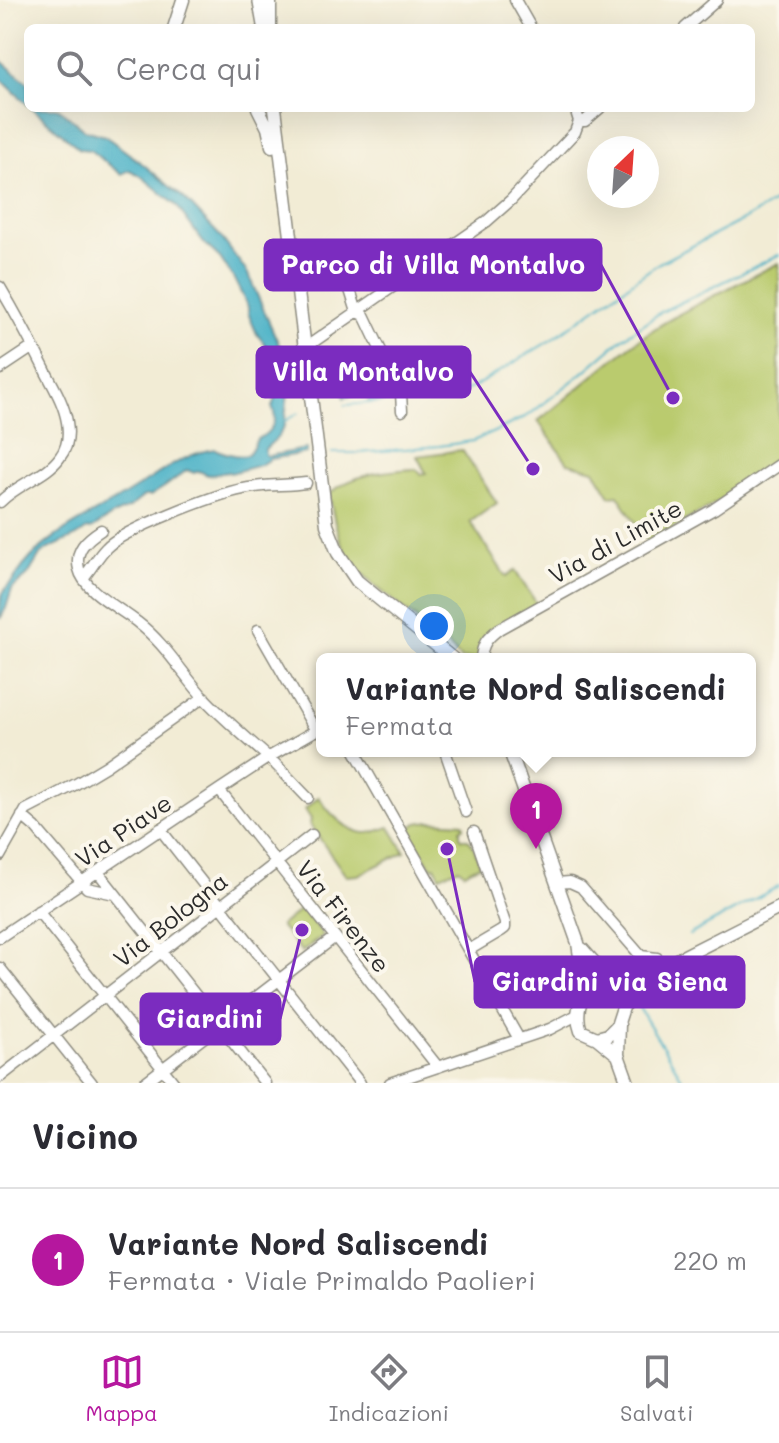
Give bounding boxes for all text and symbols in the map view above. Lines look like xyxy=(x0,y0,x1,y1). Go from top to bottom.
search box xyxy=(24,24,755,112)
icon: search xyxy=(52,46,96,90)
text: Cerca qui xyxy=(116,48,262,88)
north arrow xyxy=(587,136,659,208)
callout: Parco di Villa Montalvo xyxy=(265,240,601,290)
text: Parco di Villa Montalvo xyxy=(281,247,585,281)
callout: Villa Montalvo xyxy=(257,347,470,397)
text: Villa Montalvo xyxy=(272,354,454,388)
street label: Via di Limite xyxy=(543,492,687,590)
your location xyxy=(414,606,454,646)
popup xyxy=(316,653,756,757)
text: Variante Nord Saliscendi xyxy=(346,668,726,708)
text: Fermata xyxy=(346,708,454,742)
pin: 1 xyxy=(510,783,562,849)
street label: Via Piave xyxy=(69,786,177,874)
street label: Via Firenze xyxy=(290,853,398,979)
street label: Via Bologna xyxy=(106,865,234,973)
callout: Giardini via Siena xyxy=(475,957,744,1007)
text: Giardini via Siena xyxy=(492,964,728,998)
callout: Giardini xyxy=(141,994,280,1044)
text: Giardini xyxy=(156,1001,264,1035)
text: Vicino xyxy=(32,1113,138,1158)
text: Variante Nord Saliscendi xyxy=(108,1223,489,1263)
text: 1 xyxy=(52,1243,64,1277)
text: 220 m xyxy=(673,1243,747,1277)
text: Fermata · Viale Primaldo Paolieri xyxy=(108,1263,536,1297)
tab: Mappa xyxy=(86,1350,158,1427)
tab: Indicazioni xyxy=(329,1350,449,1427)
tab: Salvati xyxy=(620,1350,693,1427)

